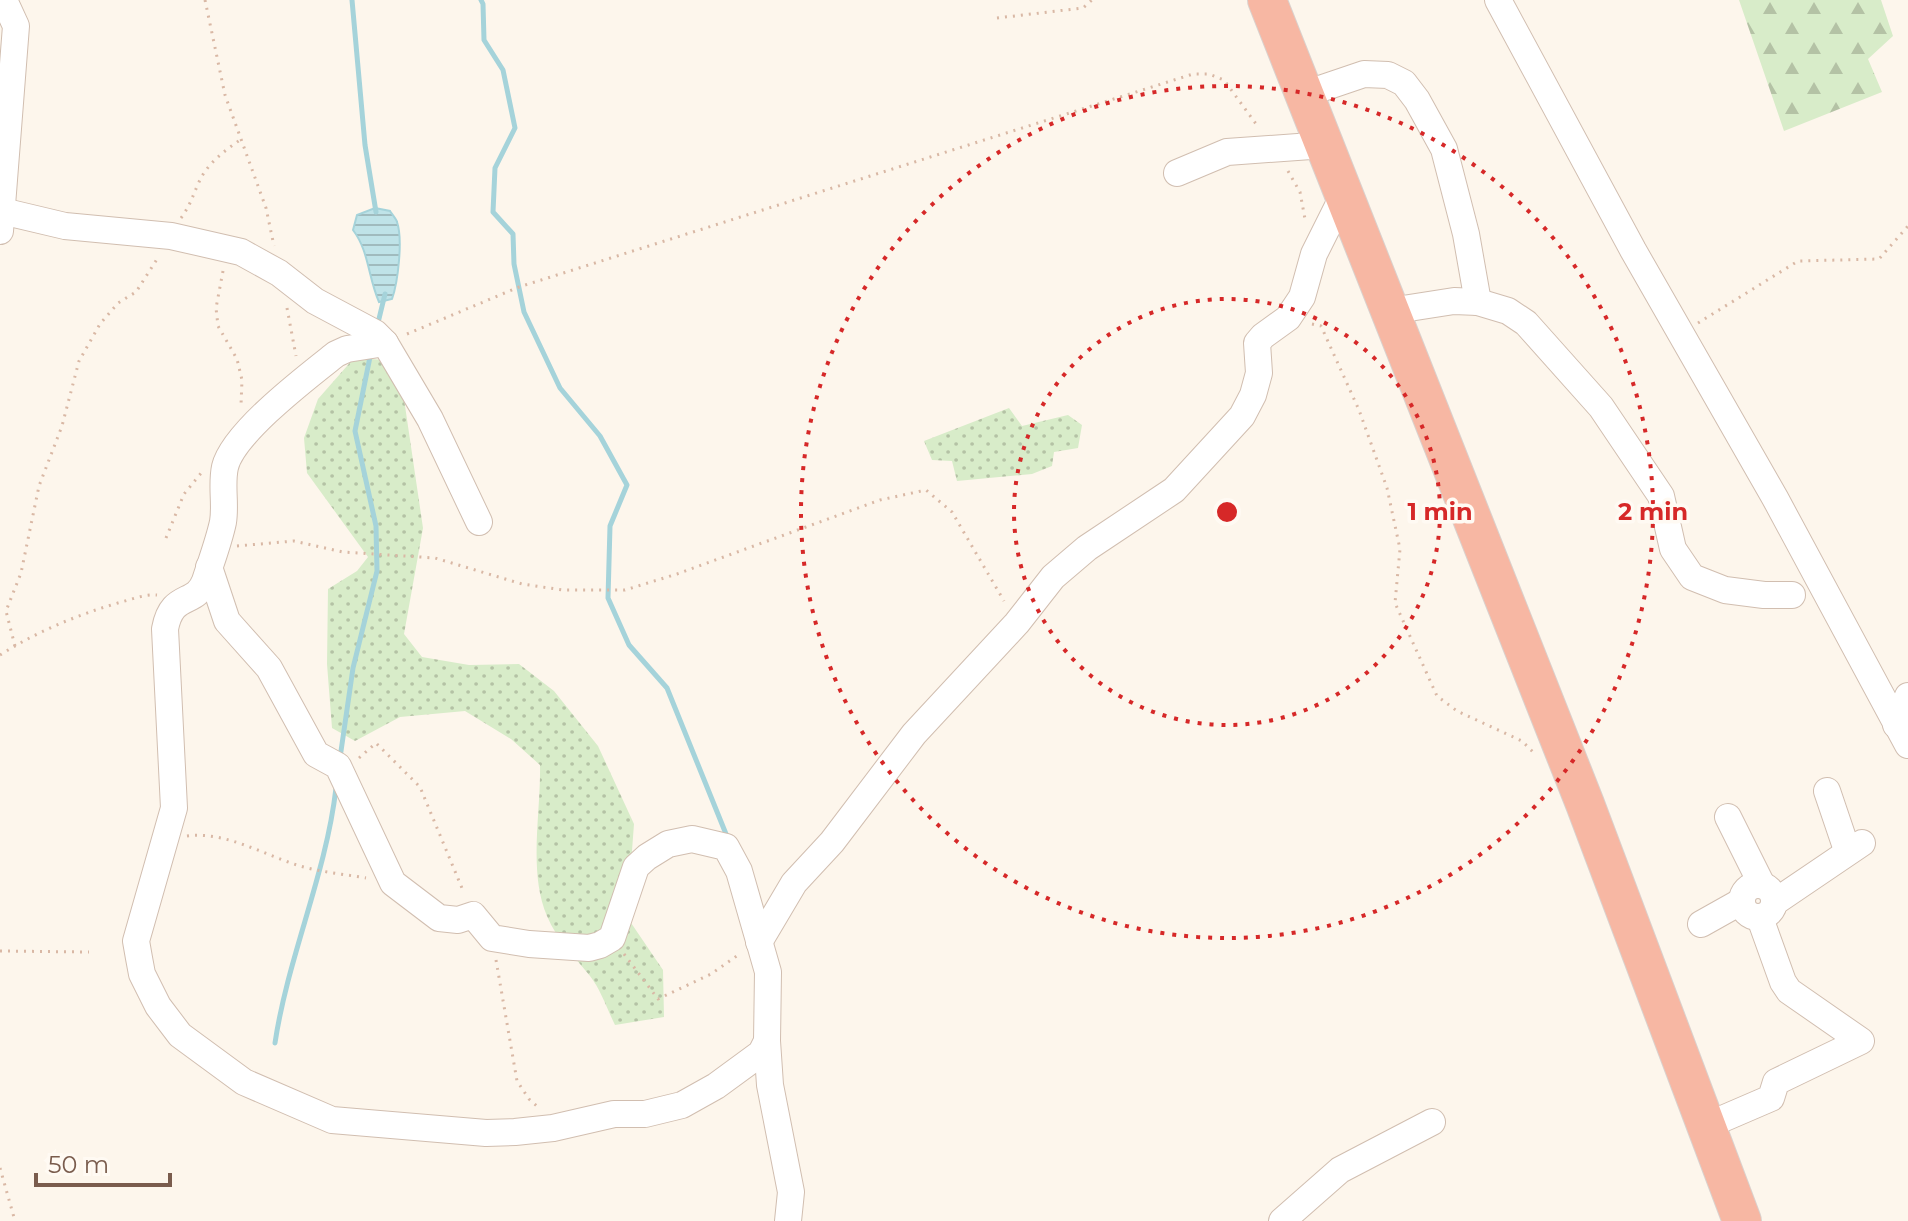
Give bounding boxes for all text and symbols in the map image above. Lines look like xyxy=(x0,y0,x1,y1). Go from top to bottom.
text: 1 min xyxy=(1407,497,1473,526)
text: 2 min xyxy=(1618,497,1688,526)
centre of rings xyxy=(1213,498,1241,526)
scale bar xyxy=(36,1137,170,1187)
text: 50 m xyxy=(48,1150,109,1179)

